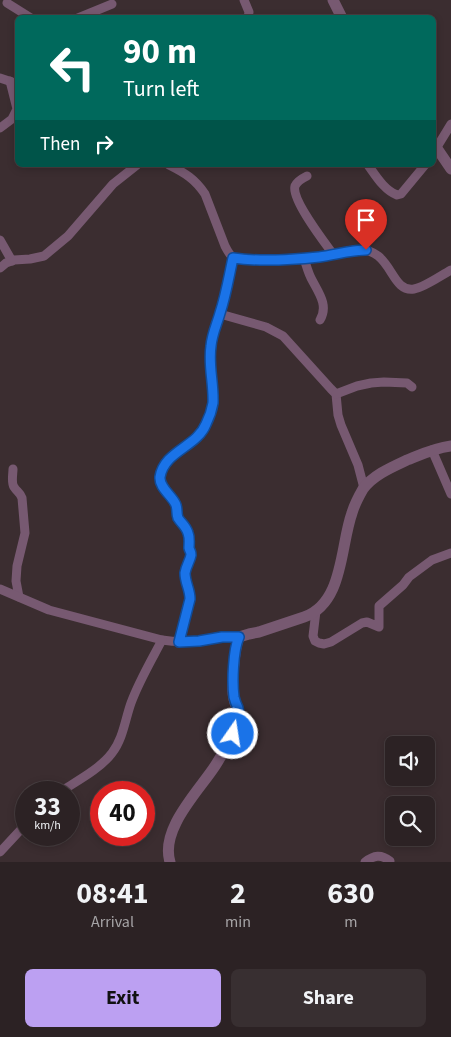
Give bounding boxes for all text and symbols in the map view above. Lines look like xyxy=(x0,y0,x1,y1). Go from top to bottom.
text: 90 m xyxy=(123,27,197,77)
icon: left xyxy=(40,35,105,100)
text: Turn left xyxy=(123,73,199,105)
icon: right xyxy=(90,130,118,158)
text: Then xyxy=(40,131,80,158)
pin xyxy=(345,199,387,250)
icon: arrive xyxy=(352,206,380,234)
position arrow xyxy=(206,707,258,759)
map controls xyxy=(385,736,435,846)
button: sound xyxy=(385,736,435,786)
speed limit sign: 40 xyxy=(90,781,155,846)
text: 33 xyxy=(34,789,61,825)
button: search xyxy=(385,796,435,846)
text: km/h xyxy=(34,817,61,834)
text: 08:41 xyxy=(76,872,149,915)
text: 2 xyxy=(230,872,246,915)
text: 630 xyxy=(327,872,375,915)
text: Arrival xyxy=(91,911,134,933)
text: min xyxy=(225,911,251,933)
text: m xyxy=(344,911,358,933)
button: Exit xyxy=(25,969,221,1027)
button: Share xyxy=(231,969,426,1027)

